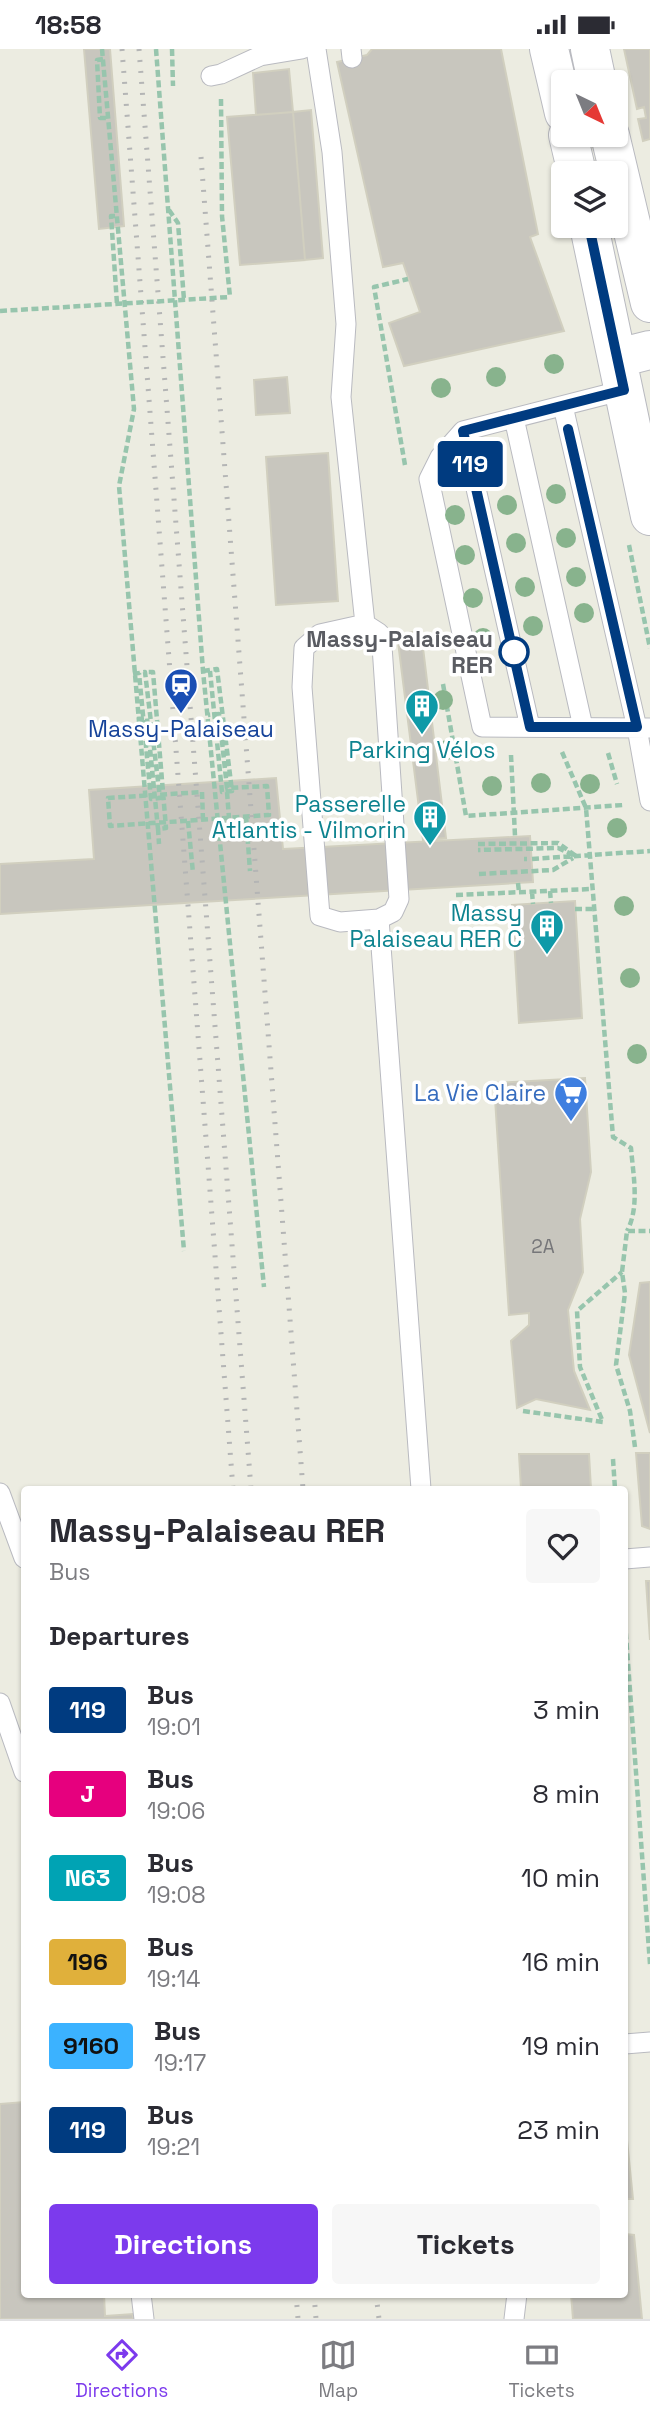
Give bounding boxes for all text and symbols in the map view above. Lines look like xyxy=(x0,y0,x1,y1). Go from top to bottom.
text: 18:58 xyxy=(35,8,101,42)
north arrow xyxy=(551,70,628,147)
map controls xyxy=(551,70,628,238)
button: layers xyxy=(551,161,628,238)
line badge: 119 xyxy=(430,441,510,487)
text: 119 xyxy=(452,448,488,479)
place label: Massy-Palaiseau RER xyxy=(306,624,493,680)
marker: Massy-Palaiseau RER xyxy=(499,637,529,667)
station icon: Massy-Palaiseau xyxy=(162,666,200,715)
building icon: Parking Vélos xyxy=(403,687,441,736)
place label: Massy-Palaiseau xyxy=(88,714,274,744)
place label: Parking Vélos xyxy=(349,735,495,765)
place label: Passerelle Atlantis - Vilmorin xyxy=(212,789,406,845)
building icon: Passerelle Atlantis - Vilmorin xyxy=(411,798,449,847)
place label: Massy Palaiseau RER C xyxy=(349,898,522,954)
building icon: Massy Palaiseau RER C xyxy=(528,907,566,956)
supermarket icon: La Vie Claire xyxy=(552,1074,590,1123)
place label: La Vie Claire xyxy=(414,1078,546,1108)
house number: 2A xyxy=(531,1234,555,1259)
button: heart xyxy=(526,1509,600,1583)
text: Massy-Palaiseau RER xyxy=(49,1510,385,1552)
text: Bus xyxy=(49,1557,90,1587)
text: Departures xyxy=(49,1619,190,1653)
text: Bus xyxy=(147,1678,194,1712)
text: 3 min xyxy=(533,1693,600,1727)
text: 119 xyxy=(69,1694,106,1725)
text: 19:01 xyxy=(147,1712,201,1742)
text: Bus xyxy=(147,1762,194,1796)
text: 8 min xyxy=(532,1777,600,1811)
text: J xyxy=(80,1778,95,1809)
text: 19:06 xyxy=(147,1796,205,1826)
text: Bus xyxy=(147,1846,194,1880)
text: 10 min xyxy=(521,1861,600,1895)
text: N63 xyxy=(65,1862,110,1893)
text: 19:08 xyxy=(147,1880,206,1910)
text: Bus xyxy=(147,1930,194,1964)
text: 16 min xyxy=(522,1945,600,1979)
text: 196 xyxy=(67,1946,108,1977)
text: 19:14 xyxy=(147,1964,201,1994)
text: Bus xyxy=(154,2014,201,2048)
text: 19 min xyxy=(522,2029,600,2063)
text: 9160 xyxy=(63,2030,119,2061)
text: 19:17 xyxy=(154,2048,206,2078)
text: Bus xyxy=(147,2098,194,2132)
text: 23 min xyxy=(517,2113,600,2147)
text: 119 xyxy=(69,2114,106,2145)
text: 19:21 xyxy=(147,2132,200,2162)
button: Directions xyxy=(49,2204,318,2284)
button: Tickets xyxy=(332,2204,600,2284)
tab: Directions xyxy=(75,2336,168,2403)
tab: Map xyxy=(319,2336,358,2403)
tab: Tickets xyxy=(508,2336,575,2403)

